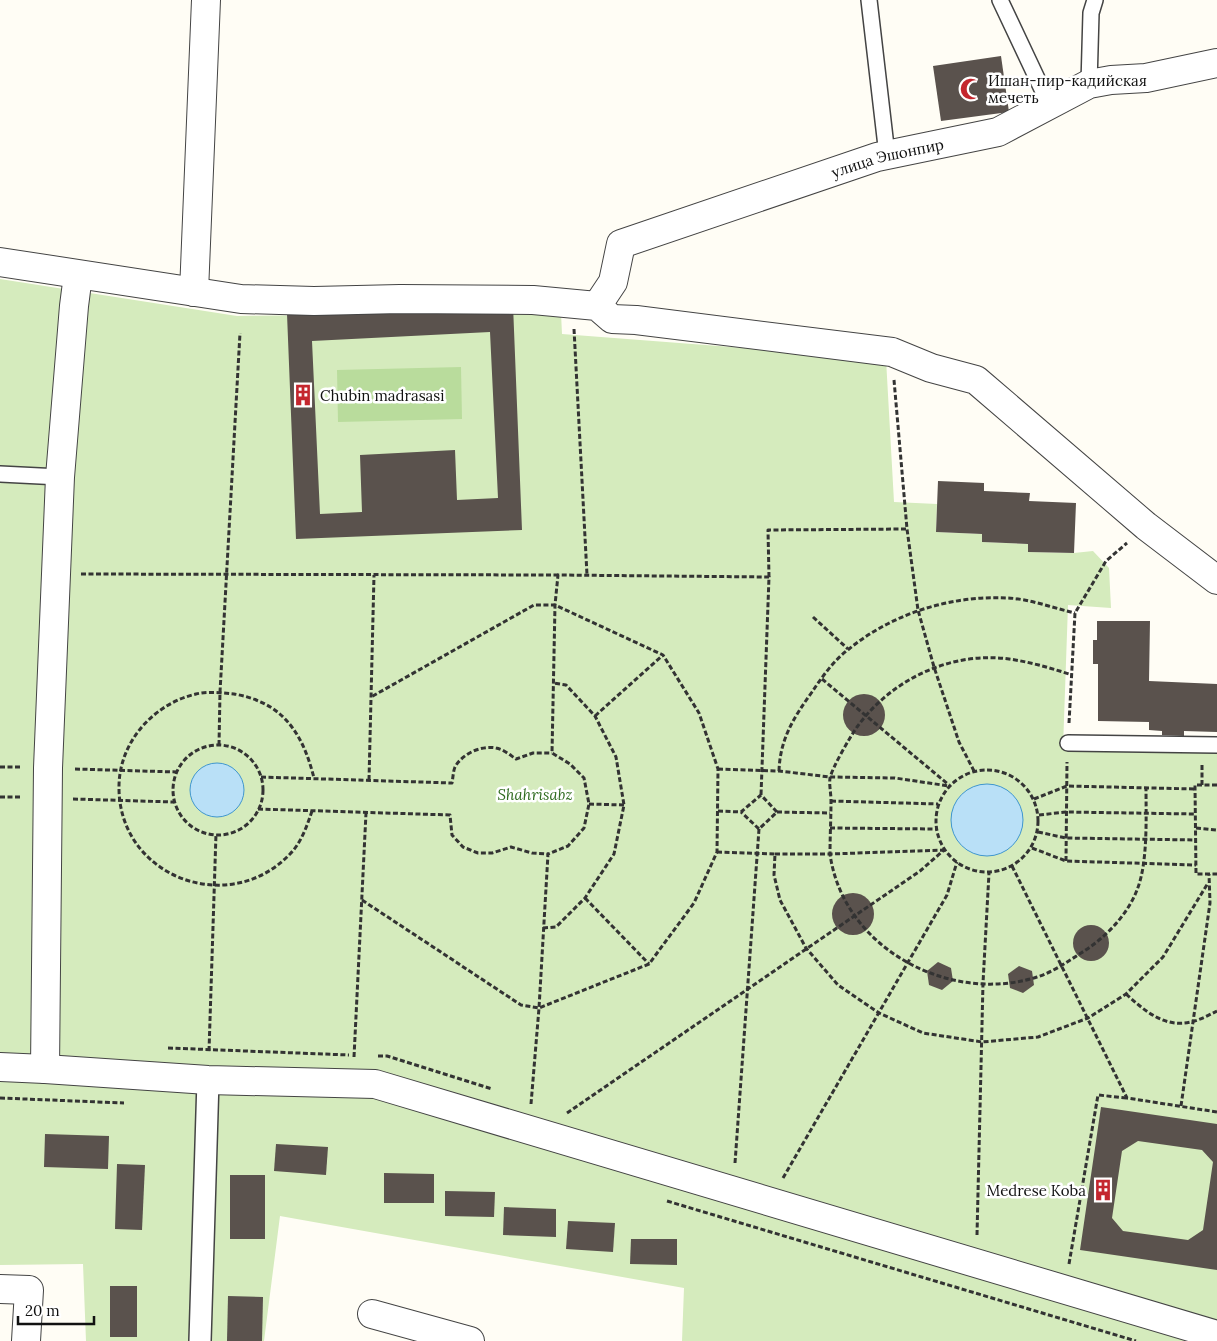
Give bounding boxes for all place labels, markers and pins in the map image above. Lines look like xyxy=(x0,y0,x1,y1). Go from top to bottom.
place label: Ишан-пир-кадийская мечеть xyxy=(988,71,1147,107)
mosque icon: Ишан-пир-кадийская мечеть xyxy=(958,76,984,102)
building icon: Chubin madrasasi xyxy=(290,382,316,408)
place label: Chubin madrasasi xyxy=(320,386,445,405)
building icon: Medrese Koba xyxy=(1090,1177,1116,1203)
place label: Medrese Koba xyxy=(987,1181,1086,1200)

